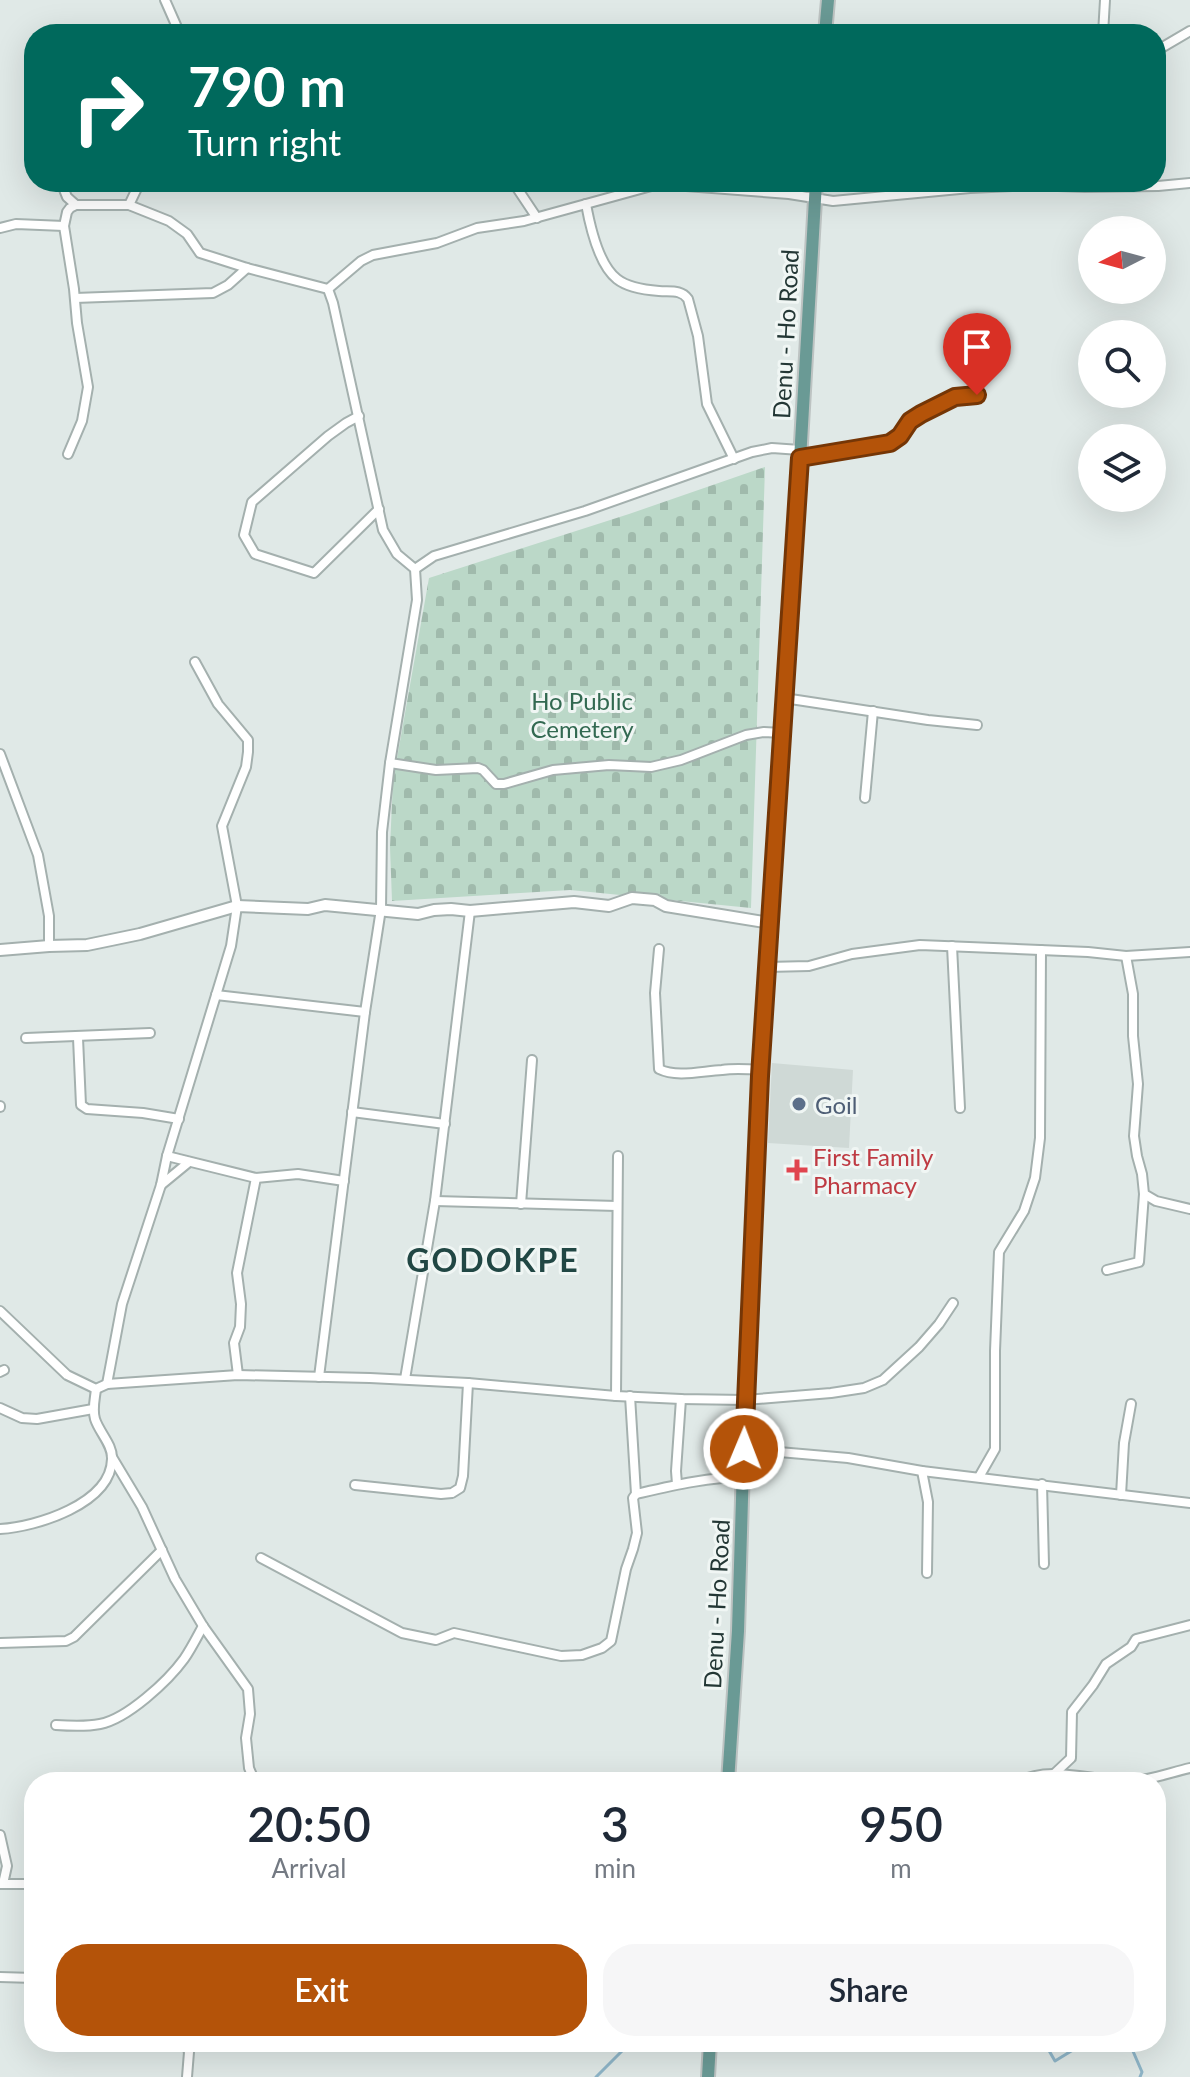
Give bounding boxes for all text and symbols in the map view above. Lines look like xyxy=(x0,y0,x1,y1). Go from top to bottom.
text: 790 m xyxy=(188,52,346,119)
icon: right xyxy=(56,56,160,160)
text: Turn right xyxy=(188,120,341,164)
north arrow xyxy=(1078,216,1166,304)
map controls xyxy=(1078,216,1166,512)
street label: Denu - Ho Road xyxy=(766,249,804,419)
pin xyxy=(943,313,1011,395)
button: search xyxy=(1078,320,1166,408)
icon: arrive xyxy=(955,325,999,369)
button: layers xyxy=(1078,424,1166,512)
park label: Ho Public Cemetery xyxy=(530,686,634,743)
place label: Goil xyxy=(815,1090,857,1119)
marker: Goil xyxy=(790,1095,808,1113)
place label: First Family Pharmacy xyxy=(813,1142,934,1199)
marker: First Family Pharmacy xyxy=(788,1161,806,1179)
district label: GODOKPE xyxy=(406,1240,580,1279)
position arrow xyxy=(702,1407,786,1491)
street label: Denu - Ho Road xyxy=(697,1519,735,1689)
text: 20:50 xyxy=(247,1795,371,1852)
text: 3 xyxy=(601,1795,629,1852)
text: 950 xyxy=(859,1795,943,1852)
text: Arrival xyxy=(272,1852,346,1884)
text: min xyxy=(594,1852,636,1884)
text: m xyxy=(890,1852,912,1884)
button: Exit xyxy=(56,1944,587,2036)
button: Share xyxy=(603,1944,1134,2036)

